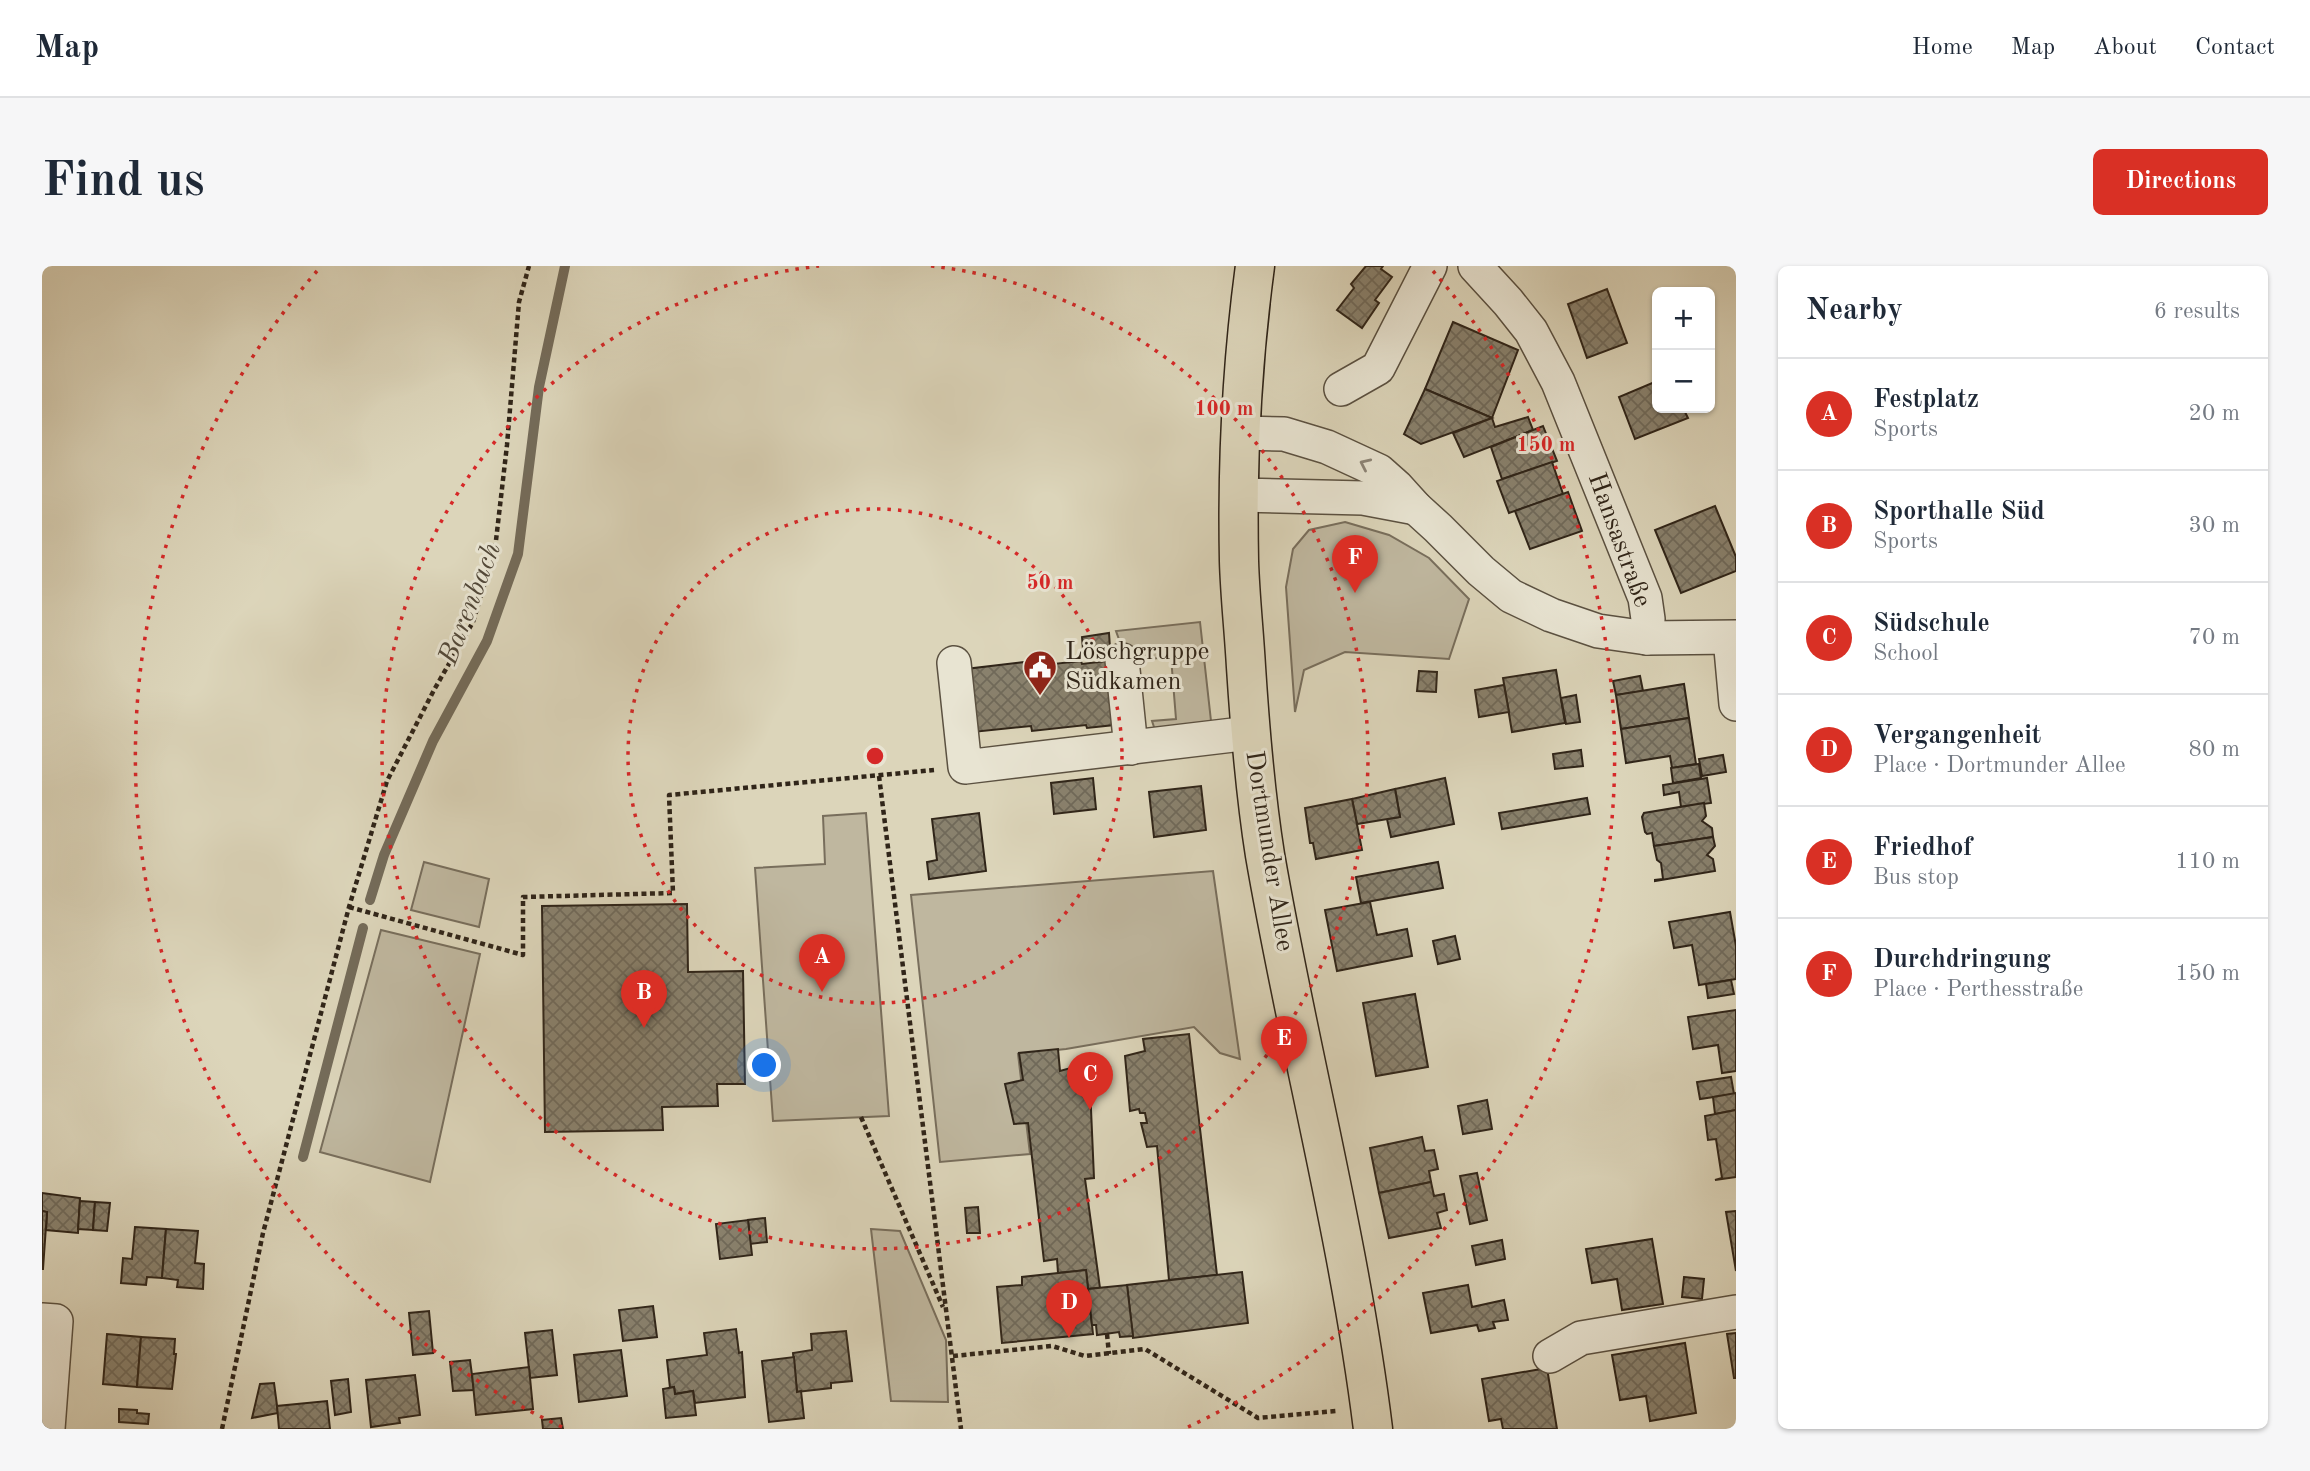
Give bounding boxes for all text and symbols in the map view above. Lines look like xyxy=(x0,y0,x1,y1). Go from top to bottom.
text: Map xyxy=(35,32,99,65)
text: Home xyxy=(1912,36,1973,60)
text: Map xyxy=(2011,36,2055,60)
text: About xyxy=(2093,36,2157,60)
text: Contact xyxy=(2195,36,2275,60)
button: Directions xyxy=(2093,149,2268,215)
text: Find us xyxy=(42,158,205,207)
map controls xyxy=(1652,287,1715,413)
button: + xyxy=(1652,287,1715,350)
text: Nearby xyxy=(1806,296,1903,326)
text: 6 results xyxy=(2154,300,2240,323)
button: − xyxy=(1652,350,1715,413)
text: Festplatz xyxy=(1873,387,1979,413)
text: 100 m xyxy=(1194,399,1254,420)
text: A xyxy=(1820,402,1838,425)
text: 20 m xyxy=(2189,402,2240,425)
text: Sports xyxy=(1873,418,1938,441)
text: 150 m xyxy=(1516,435,1576,456)
one-way arrow xyxy=(1359,459,1372,473)
street label: Hansastraße xyxy=(1583,469,1655,611)
text: Sporthalle Süd xyxy=(1873,499,2045,525)
text: B xyxy=(1821,514,1837,537)
text: 30 m xyxy=(2189,514,2240,537)
text: Sports xyxy=(1873,530,1938,553)
pin: F xyxy=(1332,535,1378,593)
water label: Barenbach xyxy=(435,539,507,670)
text: 50 m xyxy=(1026,573,1074,594)
text: Südschule xyxy=(1873,611,1990,637)
text: C xyxy=(1821,626,1837,649)
text: 70 m xyxy=(2189,626,2240,649)
place label: Löschgruppe Südkamen xyxy=(1065,639,1210,695)
text: School xyxy=(1873,642,1939,665)
public building icon: Löschgruppe Südkamen xyxy=(1021,648,1059,697)
text: Vergangenheit xyxy=(1873,723,2041,749)
text: D xyxy=(1820,738,1838,761)
text: 80 m xyxy=(2189,738,2240,761)
centre of rings xyxy=(863,744,887,768)
street label: Dortmunder Allee xyxy=(1240,749,1298,953)
text: Place · Dortmunder Allee xyxy=(1873,754,2126,777)
text: Friedhof xyxy=(1873,835,1972,861)
text: E xyxy=(1821,850,1837,873)
text: 110 m xyxy=(2175,850,2240,873)
text: Bus stop xyxy=(1873,866,1959,889)
pin: A xyxy=(799,934,845,992)
text: Durchdringung xyxy=(1873,947,2051,973)
text: F xyxy=(1821,962,1837,985)
text: 150 m xyxy=(2175,962,2240,985)
pin: B xyxy=(621,970,667,1028)
text: Place · Perthesstraße xyxy=(1873,978,2083,1001)
pin: E xyxy=(1261,1016,1307,1074)
your location xyxy=(747,1048,781,1082)
pin: C xyxy=(1067,1052,1113,1110)
pin: D xyxy=(1046,1280,1092,1338)

